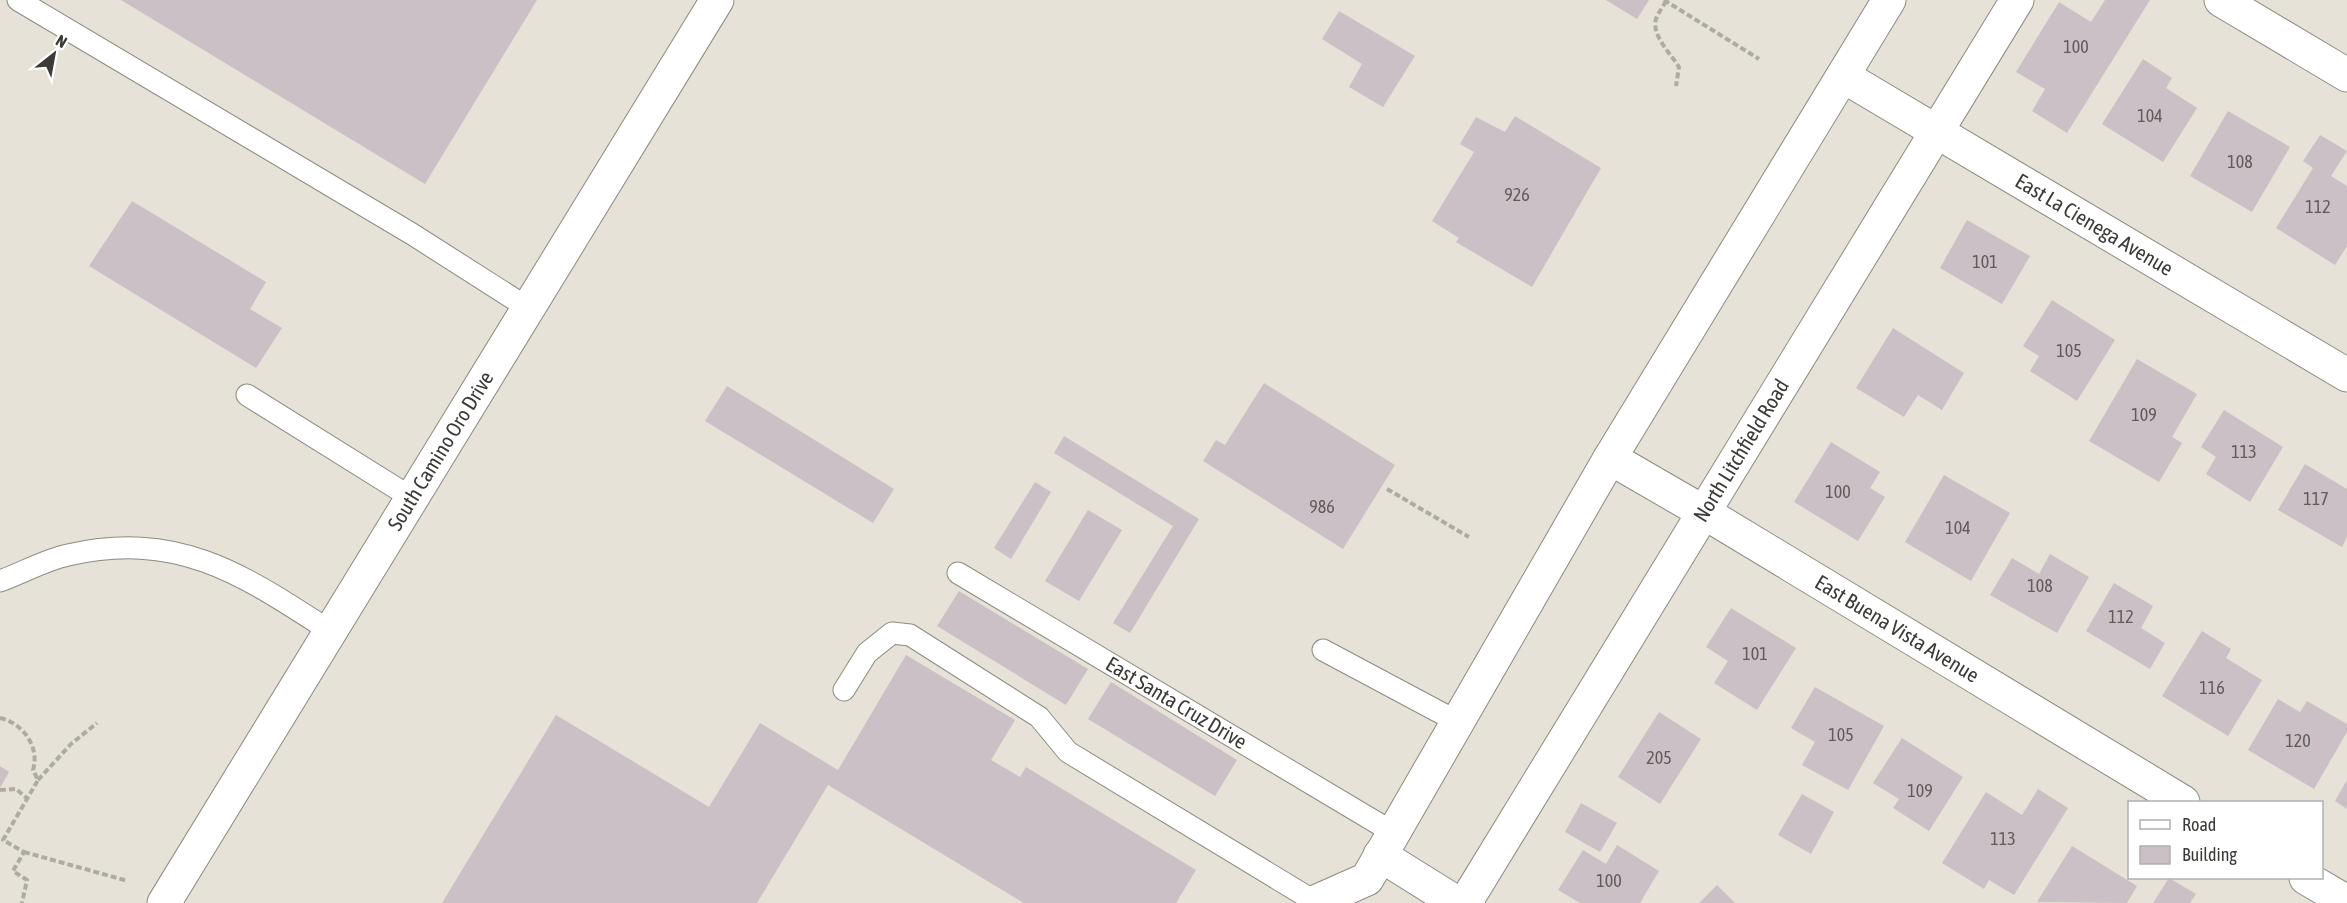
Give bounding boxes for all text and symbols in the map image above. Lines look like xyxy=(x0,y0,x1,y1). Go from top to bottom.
north arrow xyxy=(24,24,84,84)
text: N xyxy=(53,31,70,51)
house number: 100 xyxy=(2063,36,2089,57)
house number: 104 xyxy=(2137,105,2163,126)
house number: 108 xyxy=(2227,151,2253,172)
street label: East La Cienega Avenue xyxy=(2012,168,2178,280)
house number: 926 xyxy=(1504,184,1530,205)
house number: 112 xyxy=(2305,196,2331,217)
house number: 101 xyxy=(1972,251,1998,272)
house number: 105 xyxy=(2056,340,2082,361)
street label: South Camino Oro Drive xyxy=(382,367,498,534)
street label: North Litchfield Road xyxy=(1688,375,1793,526)
house number: 109 xyxy=(2131,404,2157,425)
house number: 113 xyxy=(2231,441,2257,462)
house number: 100 xyxy=(1825,481,1851,502)
house number: 117 xyxy=(2303,488,2329,509)
house number: 986 xyxy=(1309,496,1335,517)
house number: 104 xyxy=(1945,517,1971,538)
street label: East Buena Vista Avenue xyxy=(1811,569,1984,687)
house number: 108 xyxy=(2027,575,2053,596)
house number: 112 xyxy=(2108,606,2134,627)
house number: 101 xyxy=(1742,643,1768,664)
street label: East Santa Cruz Drive xyxy=(1102,651,1251,753)
house number: 116 xyxy=(2199,677,2225,698)
house number: 105 xyxy=(1828,724,1854,745)
house number: 120 xyxy=(2285,730,2311,751)
house number: 205 xyxy=(1646,747,1672,768)
house number: 109 xyxy=(1907,780,1933,801)
legend xyxy=(2128,801,2323,879)
text: Road xyxy=(2182,814,2216,835)
house number: 113 xyxy=(1990,828,2016,849)
text: Building xyxy=(2182,844,2237,865)
house number: 100 xyxy=(1596,870,1622,891)

